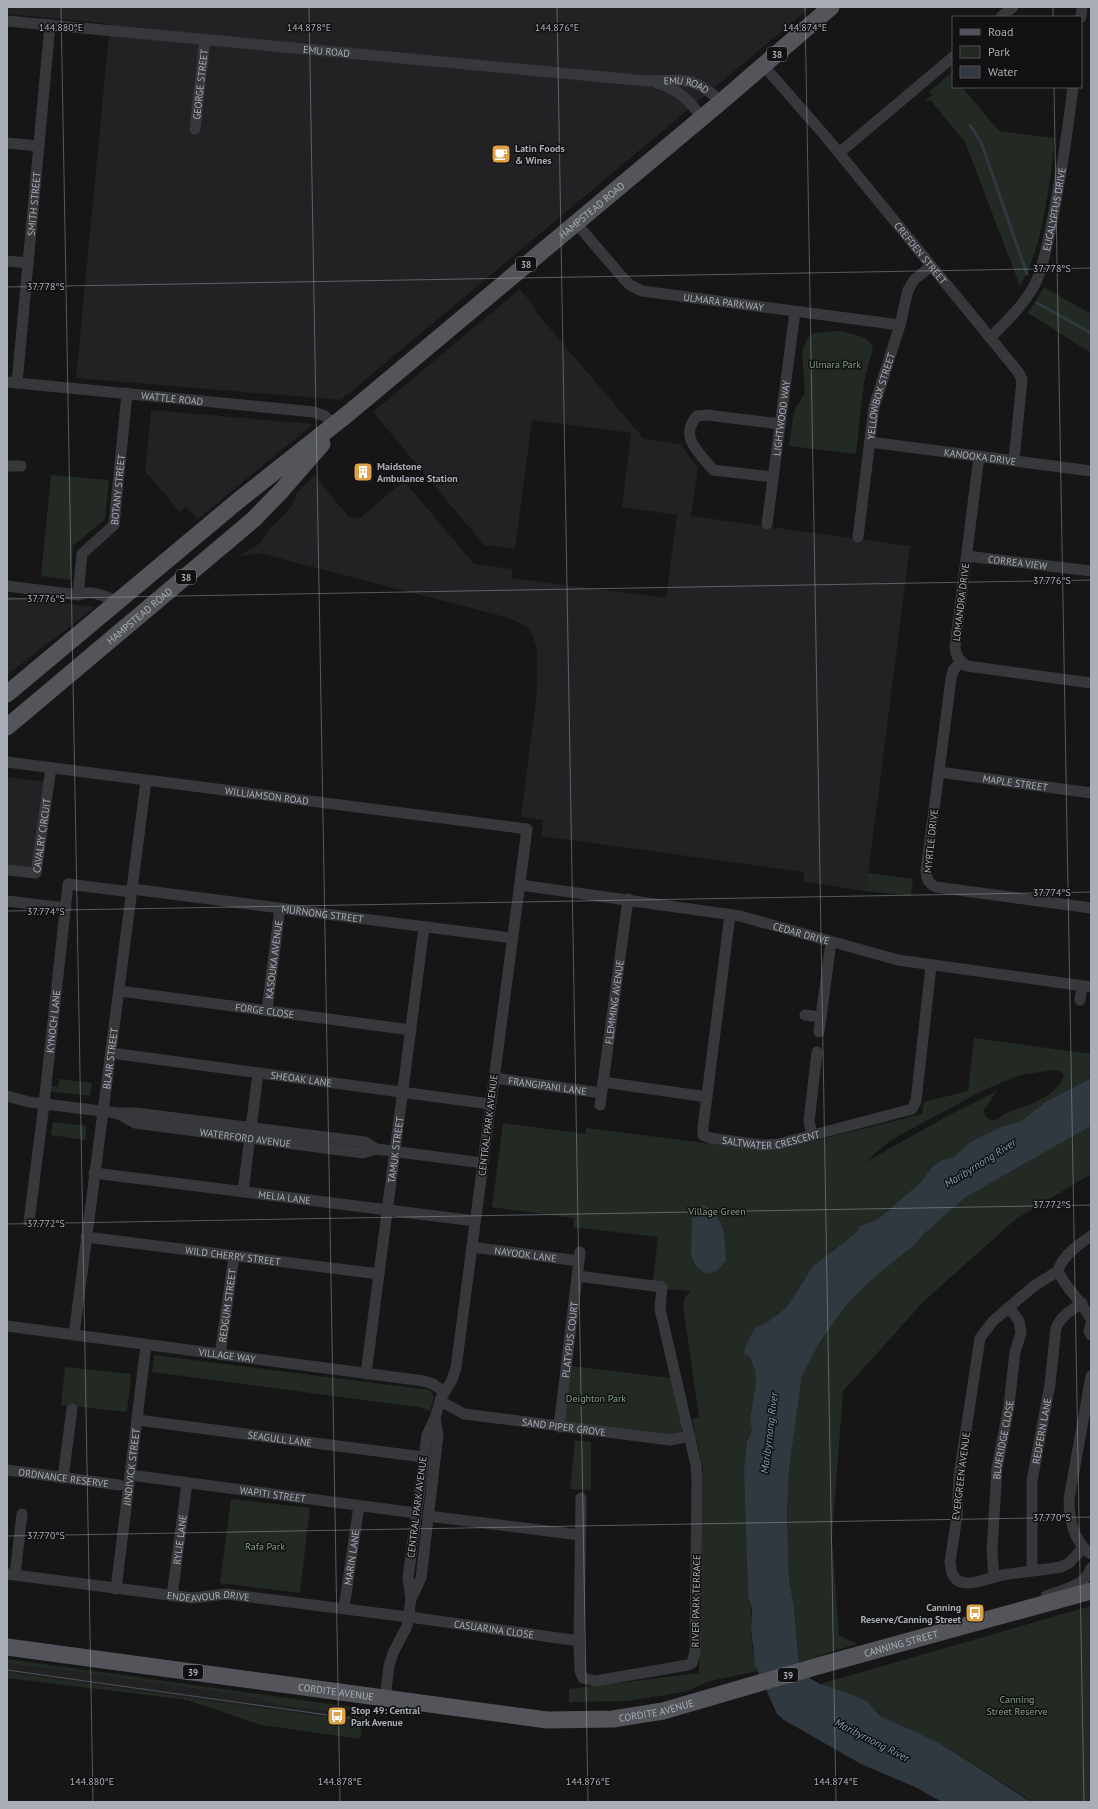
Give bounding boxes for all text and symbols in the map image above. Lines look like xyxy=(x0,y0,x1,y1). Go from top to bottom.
legend xyxy=(952,16,1082,88)
text: 144.880°E xyxy=(39,21,83,34)
text: 144.878°E xyxy=(287,21,331,34)
text: 144.876°E xyxy=(535,21,579,34)
text: 144.874°E xyxy=(783,21,827,34)
text: Road xyxy=(988,24,1013,39)
street label: EMU ROAD xyxy=(303,42,351,60)
text: Park xyxy=(988,44,1010,59)
road number: 38 xyxy=(767,47,787,61)
street label: GEORGE STREET xyxy=(190,48,210,120)
text: Water xyxy=(988,64,1018,79)
street label: EMU ROAD xyxy=(663,73,712,96)
place label: Latin Foods & Wines xyxy=(515,142,565,167)
cafe icon: Latin Foods & Wines xyxy=(490,143,512,165)
street label: EUCALYPTUS DRIVE xyxy=(1040,166,1068,252)
street label: SMITH STREET xyxy=(24,171,43,236)
street label: HAMPSTEAD ROAD xyxy=(556,179,627,241)
street label: CREFDEN STREET xyxy=(891,219,950,287)
road number: 38 xyxy=(516,257,536,271)
text: 37.778°S xyxy=(1033,262,1071,275)
text: 37.778°S xyxy=(27,280,65,293)
street label: ULMARA PARKWAY xyxy=(683,290,765,314)
street label: YELLOWBOX STREET xyxy=(864,351,897,440)
park label: Ulmara Park xyxy=(809,358,861,371)
street label: LIGHTWOOD WAY xyxy=(770,379,792,456)
street label: WATTLE ROAD xyxy=(141,389,204,408)
street label: KANOOKA DRIVE xyxy=(943,445,1017,468)
street label: BOTANY STREET xyxy=(108,453,127,525)
place label: Maidstone Ambulance Station xyxy=(377,460,458,485)
building icon: Maidstone Ambulance Station xyxy=(352,461,374,483)
street label: CORREA VIEW xyxy=(987,552,1049,572)
street label: LOMANDRA DRIVE xyxy=(950,562,972,642)
road number: 38 xyxy=(176,570,196,584)
text: 37.776°S xyxy=(1033,574,1071,587)
street label: HAMPSTEAD ROAD xyxy=(104,584,175,647)
text: 37.776°S xyxy=(27,592,65,605)
street label: MAPLE STREET xyxy=(982,772,1049,794)
street label: WILLIAMSON ROAD xyxy=(224,784,310,807)
street label: CAVALRY CIRCUIT xyxy=(30,797,53,874)
street label: MYRTLE DRIVE xyxy=(921,808,941,874)
text: 37.774°S xyxy=(1033,886,1071,899)
street label: MURNONG STREET xyxy=(281,902,365,925)
text: 37.774°S xyxy=(27,905,65,918)
street label: KASOUKA AVENUE xyxy=(262,919,285,999)
street label: CEDAR DRIVE xyxy=(772,919,831,947)
street label: FLEMMING AVENUE xyxy=(602,959,626,1045)
street label: KYNOCH LANE xyxy=(43,989,63,1054)
street label: FORGE CLOSE xyxy=(234,1000,295,1021)
street label: BLAIR STREET xyxy=(100,1026,120,1090)
street label: SHEOAK LANE xyxy=(270,1068,333,1089)
street label: CENTRAL PARK AVENUE xyxy=(475,1073,501,1177)
street label: FRANGIPANI LANE xyxy=(508,1074,587,1097)
street label: TAMUK STREET xyxy=(384,1115,406,1184)
street label: WATERFORD AVENUE xyxy=(199,1125,292,1150)
street label: SALTWATER CRESCENT xyxy=(721,1127,821,1152)
water label: Maribyrnong River xyxy=(942,1135,1020,1191)
street label: MELIA LANE xyxy=(258,1187,311,1207)
text: 37.772°S xyxy=(1033,1198,1071,1211)
park label: Village Green xyxy=(687,1205,746,1218)
text: 37.772°S xyxy=(27,1217,65,1230)
street label: WILD CHERRY STREET xyxy=(184,1243,282,1268)
street label: NAYOOK LANE xyxy=(494,1244,557,1265)
street label: REDGUM STREET xyxy=(215,1267,239,1343)
street label: PLATYPUS COURT xyxy=(558,1300,581,1379)
street label: VILLAGE WAY xyxy=(197,1345,257,1365)
water label: Maribyrnong River xyxy=(757,1390,781,1474)
park label: Deighton Park xyxy=(566,1392,626,1405)
street label: REDFERN LANE xyxy=(1029,1397,1054,1465)
street label: BLUERIDGE CLOSE xyxy=(990,1400,1016,1480)
street label: SAND PIPER GROVE xyxy=(521,1415,607,1438)
street label: JINDIVICK STREET xyxy=(120,1427,142,1507)
street label: SEAGULL LANE xyxy=(247,1428,313,1449)
street label: EVERGREEN AVENUE xyxy=(949,1431,973,1521)
street label: CENTRAL PARK AVENUE xyxy=(404,1455,430,1559)
street label: ORDNANCE RESERVE xyxy=(18,1465,109,1490)
street label: WAPITI STREET xyxy=(239,1483,307,1505)
text: 37.770°S xyxy=(1033,1511,1071,1524)
street label: RYLIE LANE xyxy=(170,1514,189,1565)
text: 37.770°S xyxy=(27,1529,65,1542)
street label: MARIN LANE xyxy=(341,1529,362,1586)
park label: Rafa Park xyxy=(245,1540,285,1553)
street label: RIVER PARK TERRACE xyxy=(689,1555,703,1647)
street label: ENDEAVOUR DRIVE xyxy=(166,1587,251,1605)
place label: Canning Reserve/Canning Street xyxy=(860,1601,962,1626)
bus stop icon: Canning Reserve/Canning Street xyxy=(964,1602,986,1624)
street label: CASUARINA CLOSE xyxy=(453,1617,535,1641)
street label: CANNING STREET xyxy=(862,1627,940,1660)
road number: 39 xyxy=(183,1665,203,1679)
road number: 39 xyxy=(778,1668,798,1682)
street label: CORDITE AVENUE xyxy=(297,1680,375,1703)
park label: Canning Street Reserve xyxy=(986,1693,1048,1718)
street label: CORDITE AVENUE xyxy=(618,1696,695,1724)
place label: Stop 49: Central Park Avenue xyxy=(351,1704,420,1729)
bus stop icon: Stop 49: Central Park Avenue xyxy=(326,1705,348,1727)
water label: Maribyrnong River xyxy=(832,1715,913,1765)
text: 144.880°E xyxy=(70,1775,114,1788)
text: 144.878°E xyxy=(318,1775,362,1788)
text: 144.876°E xyxy=(566,1775,610,1788)
text: 144.874°E xyxy=(814,1775,858,1788)

